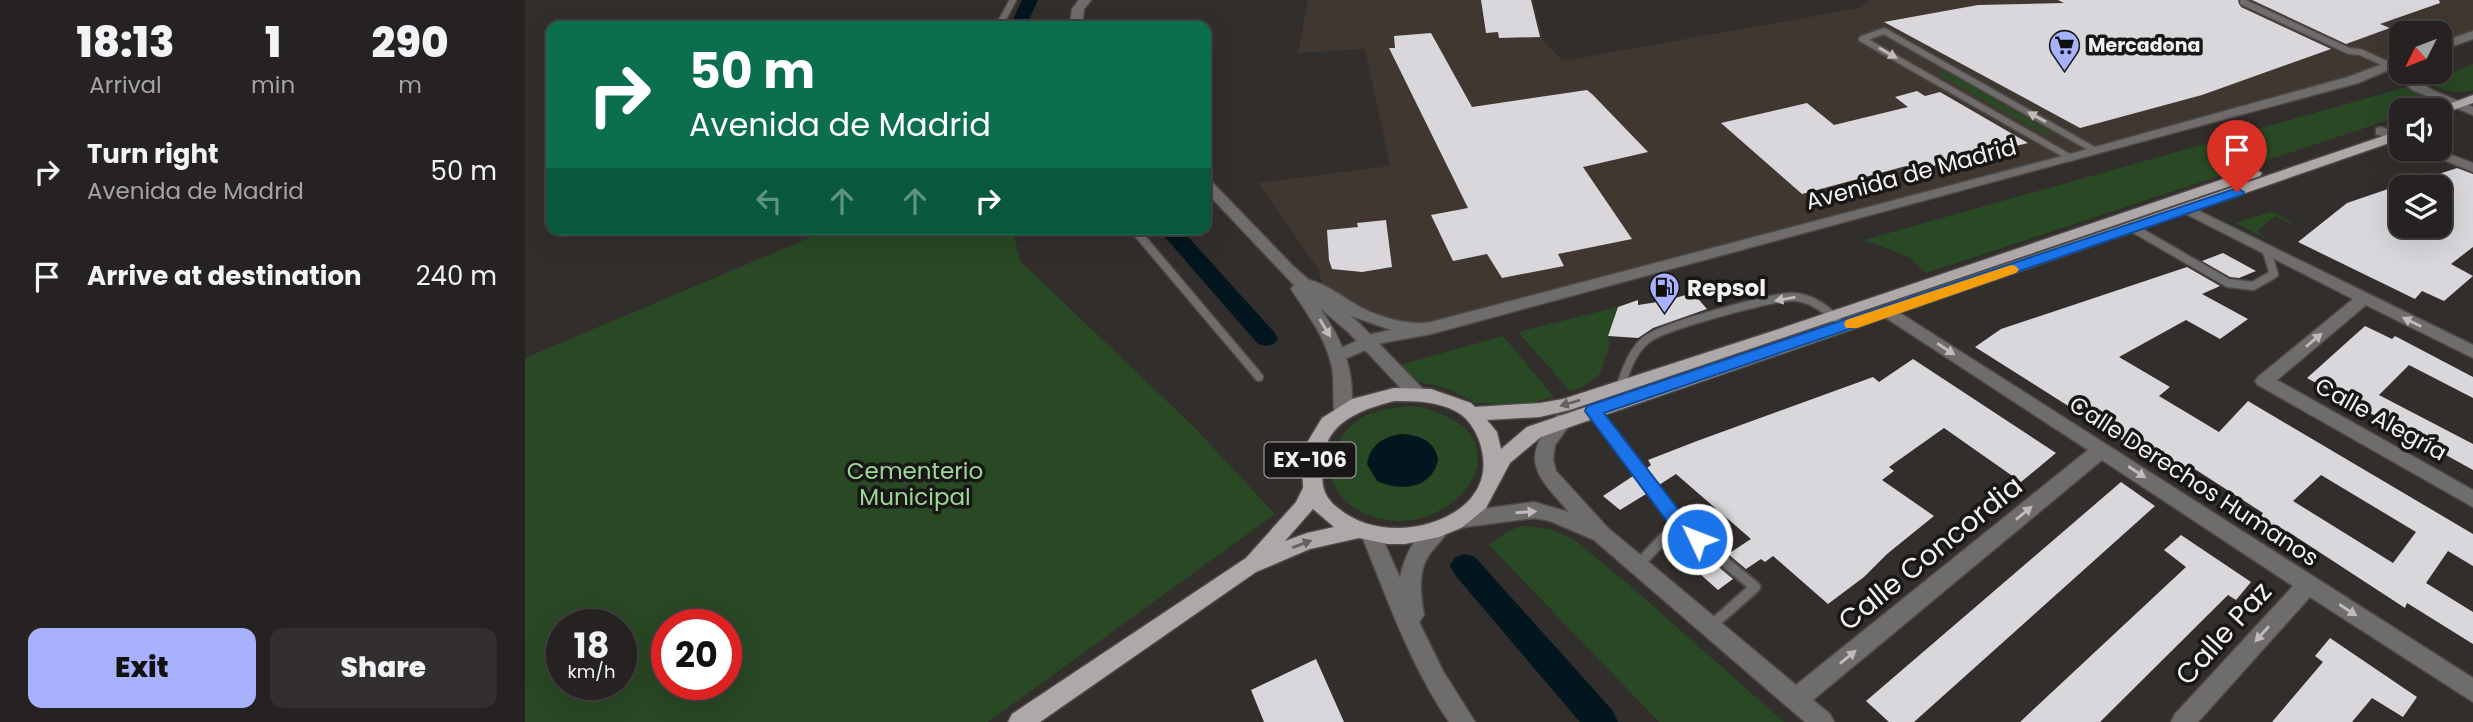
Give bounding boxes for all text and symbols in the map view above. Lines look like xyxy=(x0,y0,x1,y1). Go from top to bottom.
text: 18:13 xyxy=(76,13,175,72)
text: 1 xyxy=(265,13,281,72)
text: 290 xyxy=(372,13,449,72)
north arrow xyxy=(2389,21,2452,84)
map controls xyxy=(2389,21,2452,238)
supermarket icon: Mercadona xyxy=(2048,28,2082,72)
place label: Mercadona xyxy=(2088,32,2200,59)
text: 50 m xyxy=(689,37,815,105)
one-way arrow xyxy=(1878,47,1898,59)
icon: right xyxy=(574,49,665,140)
text: Arrival xyxy=(89,69,162,101)
text: min xyxy=(251,69,295,101)
text: m xyxy=(398,69,422,101)
button: sound xyxy=(2389,98,2452,161)
text: Avenida de Madrid xyxy=(689,102,991,147)
one-way arrow xyxy=(2027,111,2047,123)
pin xyxy=(2207,120,2267,192)
street label: Avenida de Madrid xyxy=(1802,130,2020,218)
icon: arrive xyxy=(2218,131,2256,169)
text: Turn right xyxy=(87,136,219,172)
icon: right xyxy=(28,153,66,191)
text: 50 m xyxy=(431,153,497,189)
text: Avenida de Madrid xyxy=(87,175,304,207)
button: layers xyxy=(2389,175,2452,238)
icon: left xyxy=(750,182,788,220)
icon: ahead xyxy=(823,182,861,220)
icon: ahead xyxy=(896,182,934,220)
icon: right xyxy=(969,182,1007,220)
icon: arrive xyxy=(28,258,66,296)
text: Arrive at destination xyxy=(87,258,362,294)
text: 240 m xyxy=(416,258,497,294)
fuel station icon: Repsol xyxy=(1647,271,1681,315)
place label: Repsol xyxy=(1687,272,1766,304)
one-way arrow xyxy=(1774,294,1796,305)
one-way arrow xyxy=(2402,317,2422,328)
one-way arrow xyxy=(1319,319,1331,338)
one-way arrow xyxy=(2305,333,2322,348)
one-way arrow xyxy=(1936,342,1955,355)
street label: Calle Alegría xyxy=(2309,370,2453,468)
street label: Calle Derechos Humanos xyxy=(2063,388,2325,574)
one-way arrow xyxy=(1559,398,1580,408)
road number: EX-106 xyxy=(1265,442,1355,477)
park label: Cementerio Municipal xyxy=(847,455,983,513)
one-way arrow xyxy=(2127,466,2146,479)
street label: Calle Concordia xyxy=(1830,467,2031,640)
position arrow xyxy=(1660,502,1734,576)
one-way arrow xyxy=(1515,506,1537,517)
one-way arrow xyxy=(2016,506,2033,521)
one-way arrow xyxy=(1292,538,1313,549)
street label: Calle Paz xyxy=(2166,573,2280,694)
one-way arrow xyxy=(2338,603,2358,616)
speed limit sign: 20 xyxy=(651,609,742,700)
text: 18 xyxy=(574,621,609,670)
one-way arrow xyxy=(2254,625,2270,643)
button: Exit xyxy=(28,628,256,708)
button: Share xyxy=(270,628,497,708)
one-way arrow xyxy=(1838,649,1856,664)
text: km/h xyxy=(568,659,615,684)

